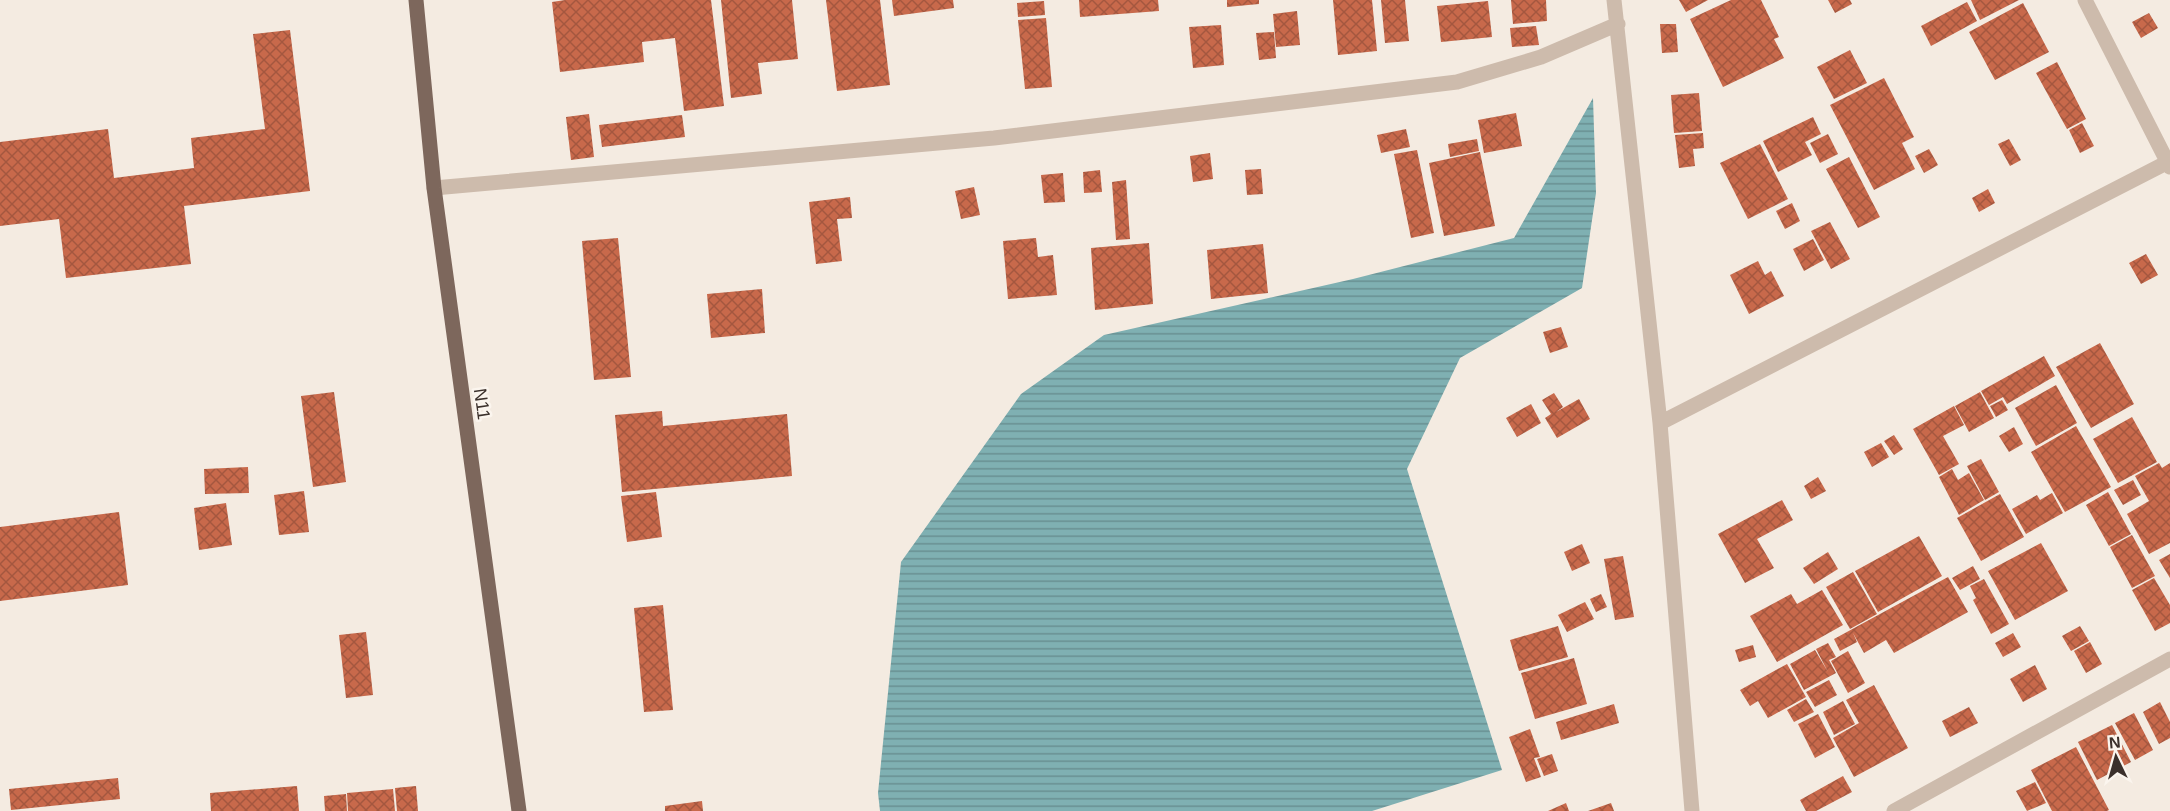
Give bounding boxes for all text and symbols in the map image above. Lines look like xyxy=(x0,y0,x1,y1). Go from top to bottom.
street label: N11 xyxy=(470,387,494,421)
north arrow xyxy=(2086,727,2146,787)
text: N xyxy=(2108,734,2121,752)

